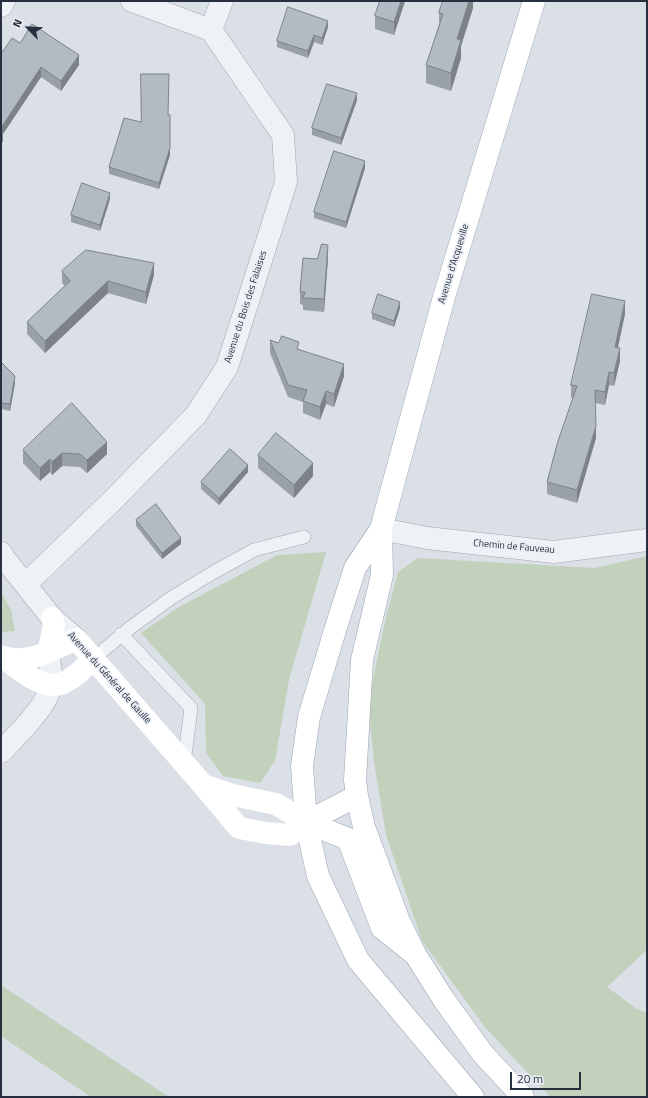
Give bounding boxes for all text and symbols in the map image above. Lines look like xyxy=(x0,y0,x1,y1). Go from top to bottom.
north arrow xyxy=(8,8,48,48)
text: N xyxy=(8,16,26,30)
street label: Avenue d'Acqueville xyxy=(436,223,472,305)
street label: Avenue du Bois des Falaises xyxy=(222,249,270,365)
street label: Chemin de Fauveau xyxy=(473,537,555,557)
street label: Avenue du Général de Gaulle xyxy=(65,630,153,726)
scale bar xyxy=(512,1064,583,1090)
text: 20 m xyxy=(517,1069,543,1088)

